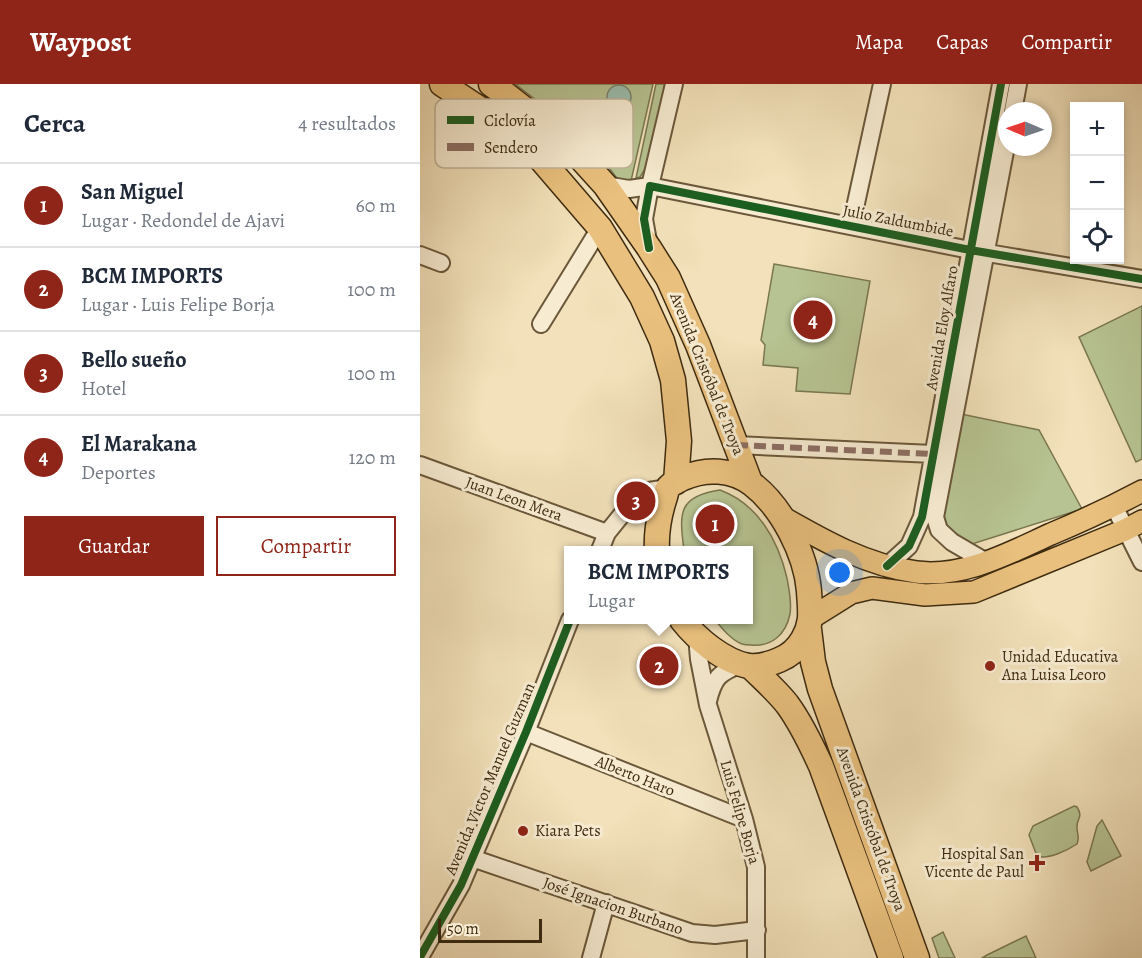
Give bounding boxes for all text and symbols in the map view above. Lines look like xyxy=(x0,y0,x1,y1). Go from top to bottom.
text: Waypost xyxy=(30,23,131,61)
text: Mapa xyxy=(855,28,903,56)
text: Capas xyxy=(936,28,989,56)
text: Compartir xyxy=(1022,28,1112,56)
legend xyxy=(435,99,633,168)
north arrow xyxy=(998,102,1052,156)
map controls xyxy=(1070,102,1124,264)
button: + xyxy=(1070,102,1124,156)
text: Cerca xyxy=(24,106,86,141)
text: 4 resultados xyxy=(298,110,396,137)
text: Ciclovía xyxy=(484,110,536,132)
text: Sendero xyxy=(484,137,538,159)
button: − xyxy=(1070,156,1124,210)
text: San Miguel xyxy=(81,177,183,207)
text: 1 xyxy=(40,192,47,219)
text: 60 m xyxy=(356,192,396,219)
street label: Julio Zaldumbide xyxy=(841,199,955,243)
text: Lugar · Redondel de Ajavi xyxy=(81,207,285,234)
button: locate xyxy=(1070,210,1124,264)
text: BCM IMPORTS xyxy=(81,261,223,291)
street label: Avenida Eloy Alfaro xyxy=(920,264,964,393)
text: 2 xyxy=(39,276,48,303)
text: 100 m xyxy=(347,276,396,303)
street label: Avenida Cristóbal de Troya xyxy=(664,289,750,459)
text: Lugar · Luis Felipe Borja xyxy=(81,291,275,318)
pin: 4 xyxy=(794,298,832,342)
text: Bello sueño xyxy=(81,345,187,375)
text: 3 xyxy=(39,360,48,387)
text: 100 m xyxy=(347,360,396,387)
text: Hotel xyxy=(81,375,126,402)
text: El Marakana xyxy=(81,429,197,459)
text: 4 xyxy=(39,444,48,471)
text: 120 m xyxy=(348,444,396,471)
text: Deportes xyxy=(81,459,156,486)
street label: Juan Leon Mera xyxy=(462,471,566,527)
pin: 3 xyxy=(616,478,656,524)
pin: 1 xyxy=(696,502,734,546)
button: Guardar xyxy=(24,516,204,576)
button: Compartir xyxy=(216,516,396,576)
popup xyxy=(564,546,753,624)
text: BCM IMPORTS xyxy=(587,557,730,587)
your location xyxy=(825,558,854,587)
text: Lugar xyxy=(587,587,635,614)
pin: 2 xyxy=(640,644,678,688)
place label: Unidad Educativa Ana Luisa Leoro xyxy=(1001,646,1119,686)
marker: Unidad Educativa Ana Luisa Leoro xyxy=(983,659,997,673)
street label: Avenida Victor Manuel Guzman xyxy=(439,679,541,879)
street label: Avenida Cristóbal de Troya xyxy=(831,743,911,915)
street label: Alberto Haro xyxy=(591,750,678,802)
street label: Luis Felipe Borja xyxy=(715,757,766,867)
place label: Kiara Pets xyxy=(535,820,601,842)
marker: Kiara Pets xyxy=(516,824,530,838)
place label: Hospital San Vicente de Paul xyxy=(924,843,1024,883)
marker: Hospital San Vicente de Paul xyxy=(1028,854,1046,872)
street label: José Ignacion Burbano xyxy=(540,872,686,940)
scale bar xyxy=(438,916,542,944)
text: 50 m xyxy=(447,918,479,940)

